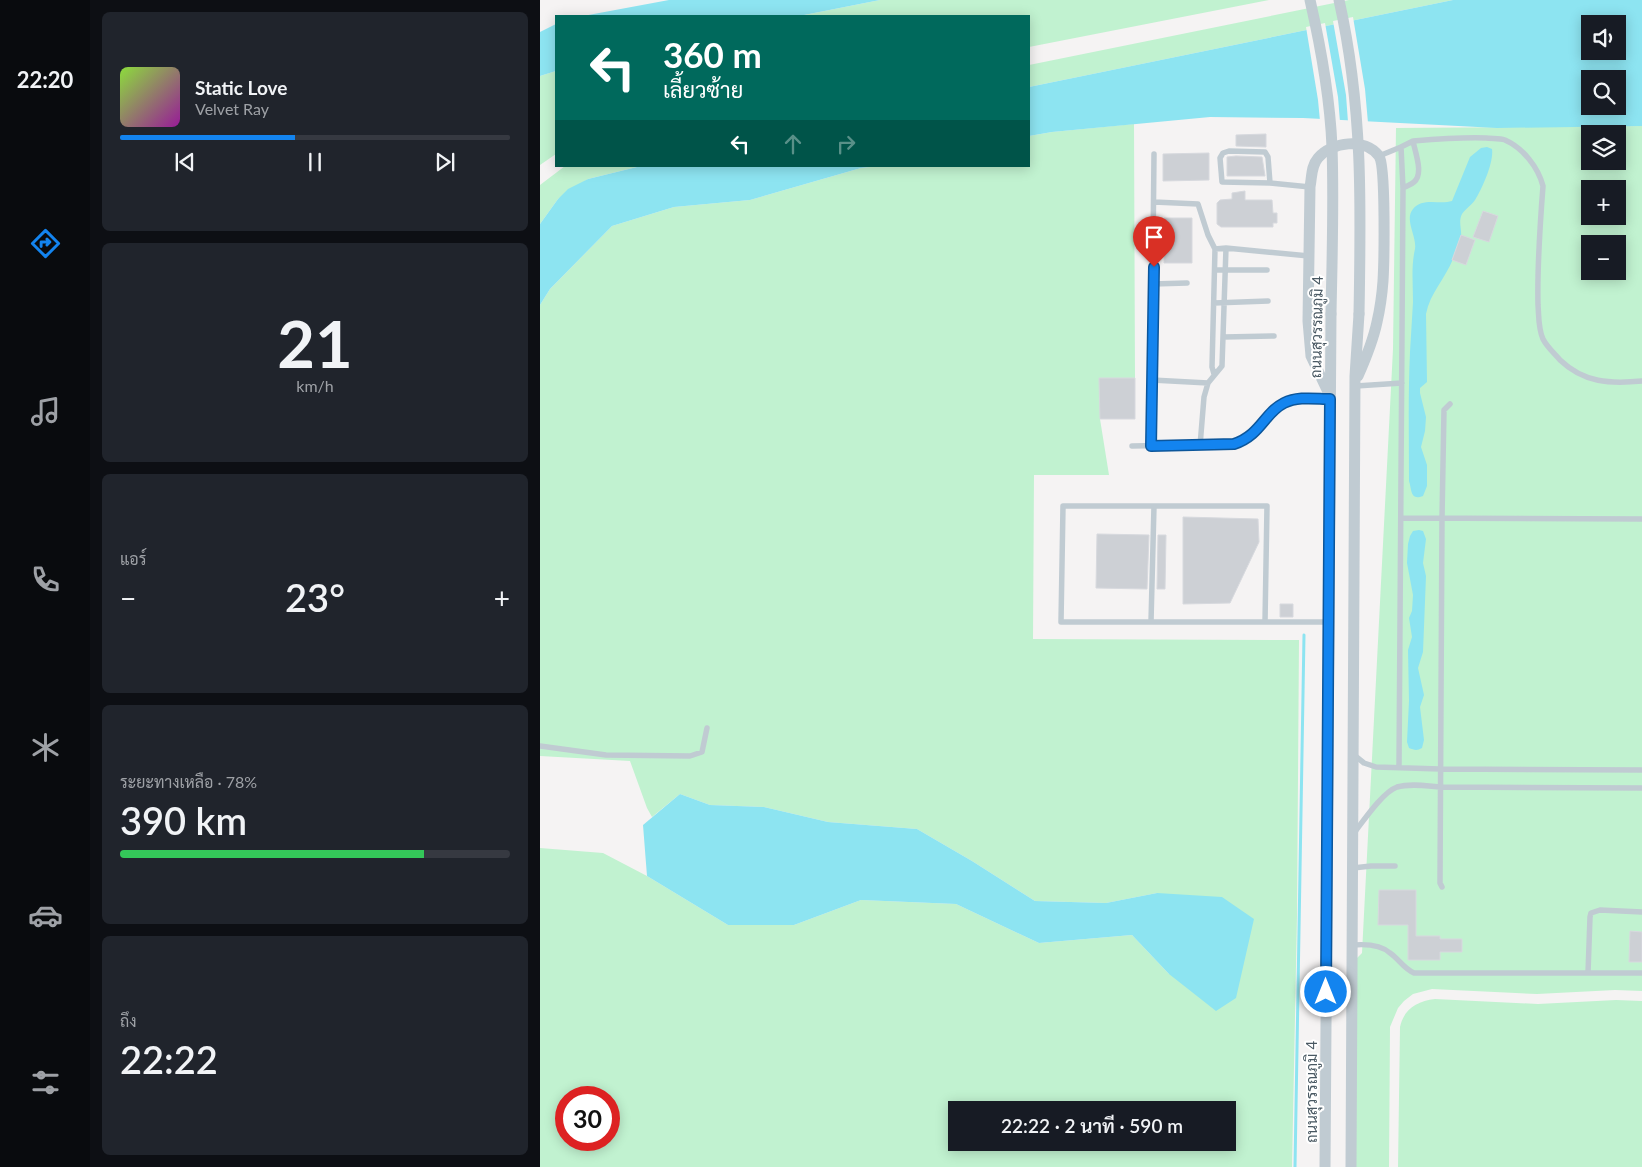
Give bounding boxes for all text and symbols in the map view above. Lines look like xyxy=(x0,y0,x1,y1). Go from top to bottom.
map controls xyxy=(1581,15,1626,280)
button: sound xyxy=(1581,15,1626,60)
text: 360 m xyxy=(663,33,762,75)
icon: left xyxy=(580,35,645,100)
text: 22:20 xyxy=(17,66,73,93)
button: search xyxy=(1581,70,1626,115)
text: Static Love xyxy=(195,76,287,99)
text: เลี้ยวซ้าย xyxy=(663,76,743,103)
text: Velvet Ray xyxy=(195,99,269,118)
button: layers xyxy=(1581,125,1626,170)
icon: left xyxy=(726,130,754,158)
icon: ahead xyxy=(779,130,807,158)
icon: right xyxy=(832,130,860,158)
icon: previous xyxy=(171,148,199,176)
icon: pause xyxy=(301,148,329,176)
icon: next xyxy=(431,148,459,176)
button: + xyxy=(1581,180,1626,225)
pin xyxy=(1133,216,1175,267)
icon: arrive xyxy=(1140,223,1168,251)
icon: directions xyxy=(28,226,63,261)
button: − xyxy=(1581,235,1626,280)
street label: ถนนสุวรรณภูมิ 4 xyxy=(1306,275,1329,378)
text: 21 xyxy=(277,304,353,382)
text: km/h xyxy=(296,376,334,395)
icon: music xyxy=(28,394,63,429)
text: แอร์ xyxy=(120,549,146,568)
icon: phone xyxy=(28,562,63,597)
text: 23° xyxy=(285,574,345,620)
text: − xyxy=(120,581,136,615)
text: + xyxy=(494,581,510,615)
icon: climate xyxy=(28,730,63,765)
text: ระยะทางเหลือ · 78% xyxy=(120,772,257,791)
text: 390 km xyxy=(120,797,247,843)
icon: car xyxy=(28,898,63,933)
position arrow xyxy=(1299,965,1351,1017)
text: ถึง xyxy=(120,1011,137,1030)
text: 22:22 xyxy=(120,1036,218,1082)
street label: ถนนสุวรรณภูมิ 4 xyxy=(1302,1041,1323,1143)
icon: filters xyxy=(28,1065,63,1100)
speed limit sign: 30 xyxy=(555,1086,620,1151)
text: 22:22 · 2 นาที · 590 m xyxy=(1001,1114,1183,1137)

